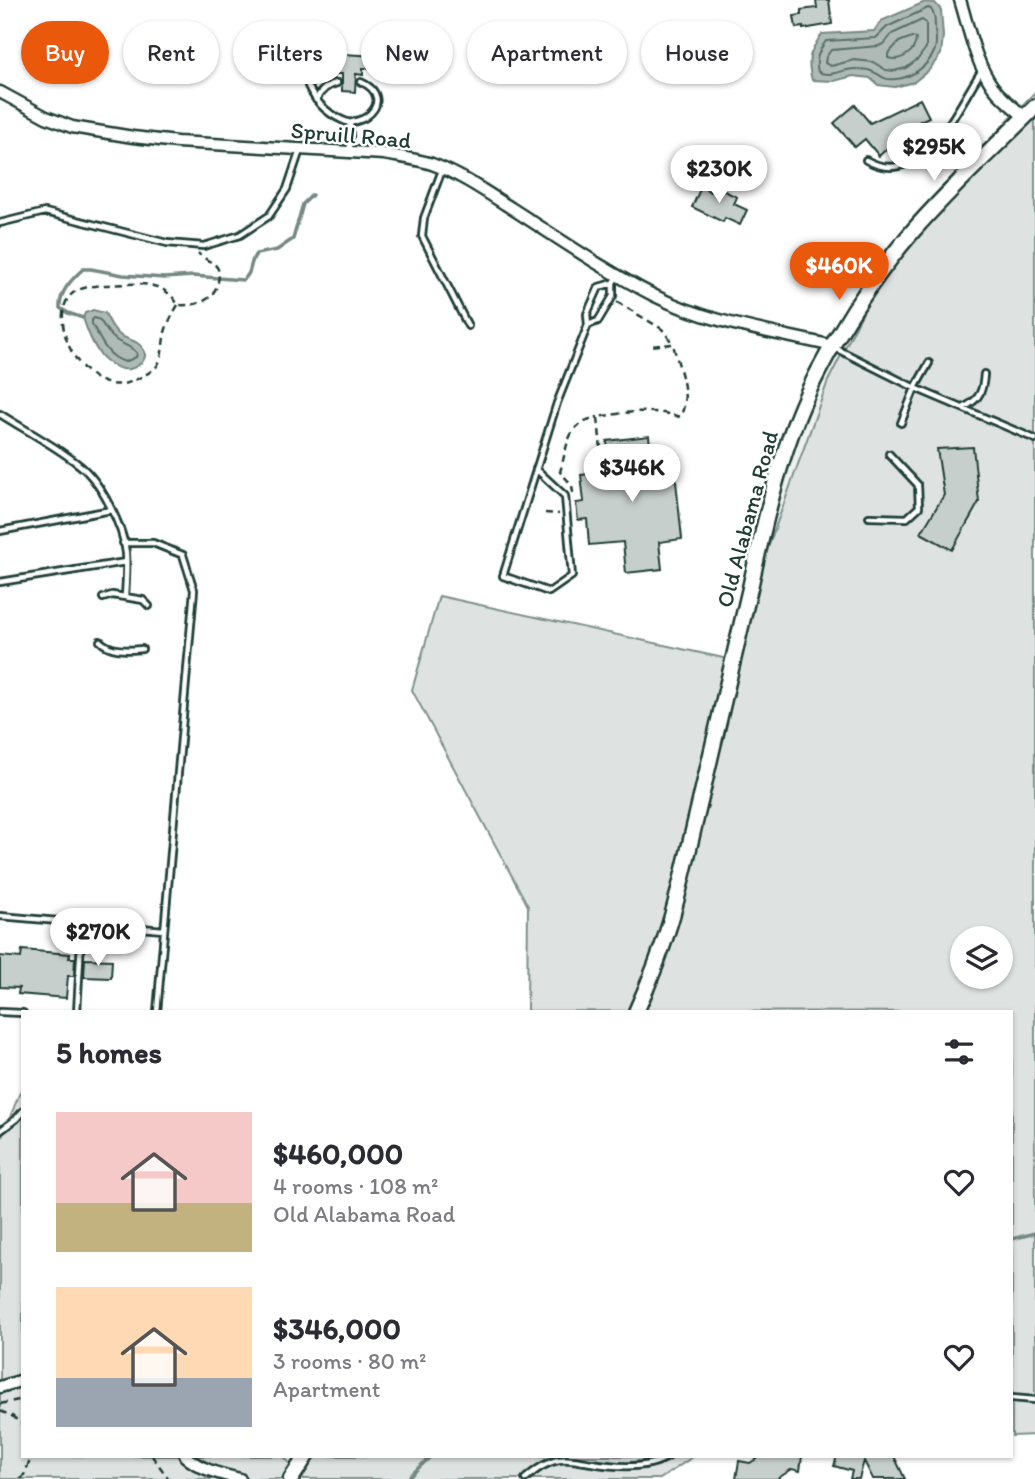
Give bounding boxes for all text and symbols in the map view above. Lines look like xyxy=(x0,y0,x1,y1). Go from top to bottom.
chip: Buy xyxy=(21,21,109,84)
chip: Rent xyxy=(123,21,219,84)
chip: Filters xyxy=(233,21,347,84)
chip: New xyxy=(361,21,453,84)
chip: Apartment xyxy=(467,21,627,84)
chip: House xyxy=(641,21,753,84)
street label: Spruill Road xyxy=(290,116,412,154)
pin: $295K xyxy=(885,124,983,183)
text: $295K xyxy=(903,132,965,160)
pin: $230K xyxy=(670,146,768,205)
text: $230K xyxy=(686,154,752,182)
pin: $460K xyxy=(790,243,888,302)
text: $460K xyxy=(806,251,872,279)
street label: Old Alabama Road xyxy=(710,427,784,611)
pin: $346K xyxy=(583,444,681,504)
text: $346K xyxy=(600,453,664,481)
pin: $270K xyxy=(49,908,147,968)
text: $270K xyxy=(66,917,130,945)
map controls xyxy=(950,926,1013,989)
button: layers xyxy=(950,926,1013,989)
icon: filters xyxy=(940,1033,978,1071)
text: 5 homes xyxy=(56,1034,162,1071)
text: $460,000 xyxy=(273,1135,403,1172)
icon: home xyxy=(112,1140,196,1224)
icon: heart xyxy=(940,1163,978,1201)
text: 4 rooms · 108 m² xyxy=(273,1172,438,1200)
text: Old Alabama Road xyxy=(273,1200,455,1228)
text: $346,000 xyxy=(273,1310,401,1347)
icon: home xyxy=(112,1315,196,1399)
icon: heart xyxy=(940,1338,978,1376)
text: 3 rooms · 80 m² xyxy=(273,1347,427,1375)
text: Apartment xyxy=(273,1375,380,1403)

